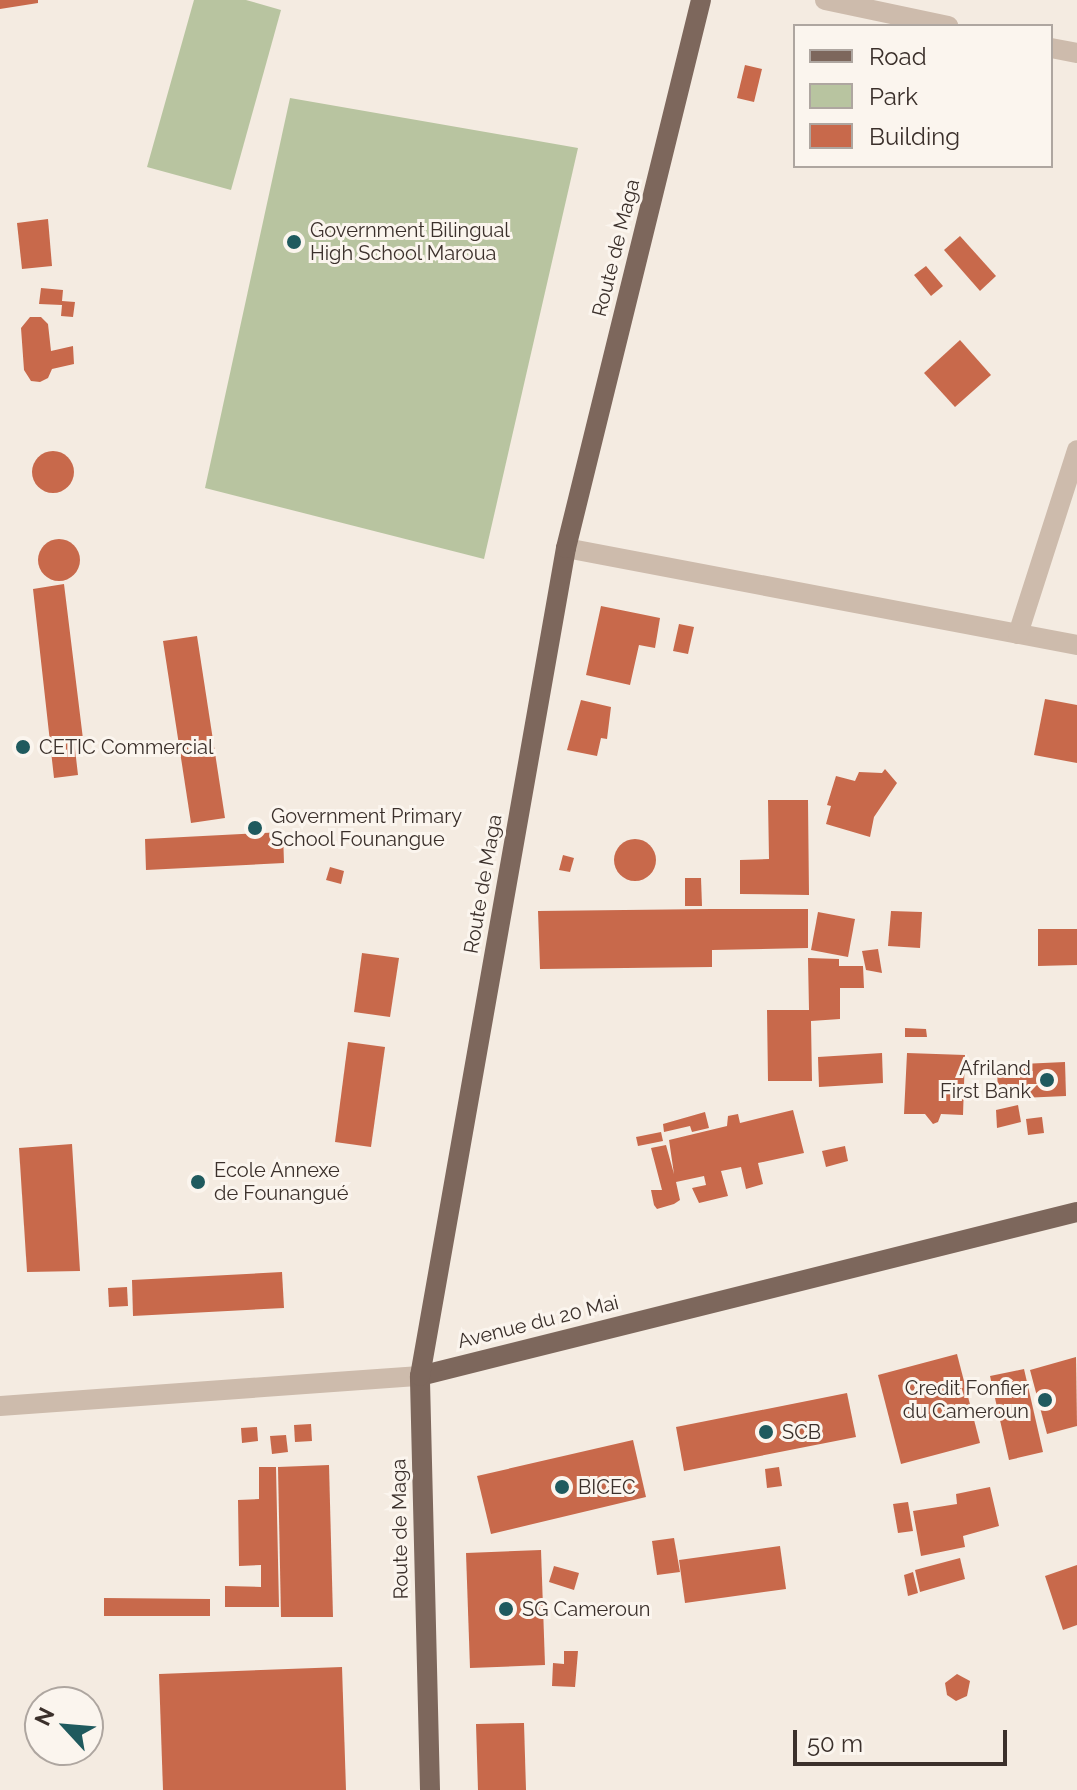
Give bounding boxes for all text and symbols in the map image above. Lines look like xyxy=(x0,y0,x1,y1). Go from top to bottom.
legend xyxy=(793,24,1053,168)
text: Road xyxy=(869,42,927,71)
text: Park xyxy=(869,82,918,111)
text: Building xyxy=(869,122,960,151)
street label: Route de Maga xyxy=(587,177,645,319)
place label: Government Bilingual High School Maroua xyxy=(310,218,510,265)
marker: Government Bilingual High School Maroua xyxy=(285,233,303,251)
place label: CETIC Commercial xyxy=(39,735,213,759)
marker: CETIC Commercial xyxy=(14,738,32,756)
place label: Government Primary School Founangue xyxy=(271,804,462,851)
street label: Route de Maga xyxy=(459,813,507,955)
marker: Government Primary School Founangue xyxy=(246,819,264,837)
place label: Afriland First Bank xyxy=(940,1056,1031,1103)
marker: Afriland First Bank xyxy=(1038,1071,1056,1089)
place label: Ecole Annexe de Founangué xyxy=(214,1158,348,1205)
marker: Ecole Annexe de Founangué xyxy=(189,1173,207,1191)
street label: Avenue du 20 Mai xyxy=(455,1290,621,1354)
place label: Credit Fonfier du Cameroun xyxy=(903,1376,1029,1423)
marker: Credit Fonfier du Cameroun xyxy=(1036,1391,1054,1409)
place label: SCB xyxy=(782,1420,821,1444)
marker: SCB xyxy=(757,1423,775,1441)
street label: Route de Maga xyxy=(387,1458,413,1600)
place label: BICEC xyxy=(578,1475,636,1499)
marker: BICEC xyxy=(553,1478,571,1496)
place label: SG Cameroun xyxy=(522,1597,650,1621)
marker: SG Cameroun xyxy=(497,1600,515,1618)
north arrow xyxy=(24,1686,104,1766)
text: N xyxy=(29,1703,60,1730)
scale bar xyxy=(797,1714,1011,1764)
text: 50 m xyxy=(807,1729,863,1758)

